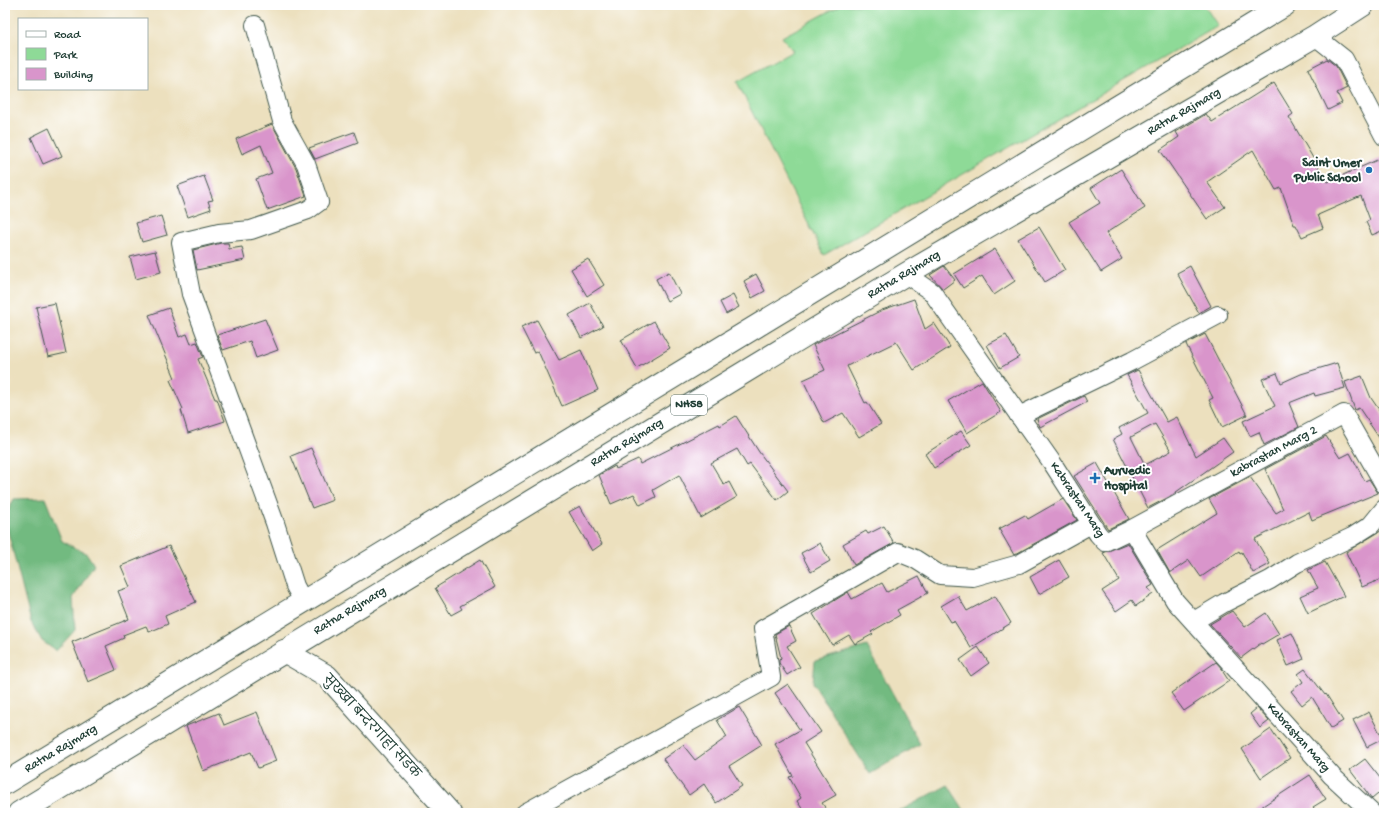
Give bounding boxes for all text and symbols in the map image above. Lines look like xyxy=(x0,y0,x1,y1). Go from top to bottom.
legend xyxy=(18,18,148,90)
text: Road xyxy=(54,29,81,43)
text: Park xyxy=(53,49,79,63)
text: Building xyxy=(53,69,93,83)
street label: Ratna Rajmarg xyxy=(1145,85,1223,139)
place label: Saint Umer Public School xyxy=(1293,156,1362,186)
marker: Saint Umer Public School xyxy=(1364,165,1374,175)
street label: Ratna Rajmarg xyxy=(865,247,943,303)
road number: NH58 xyxy=(671,395,707,415)
street label: Ratna Rajmarg xyxy=(588,415,666,471)
street label: kabrastan Marg 2 xyxy=(1228,423,1320,481)
street label: Kabrastan Marg xyxy=(1046,459,1108,541)
place label: Aurvedic Hospital xyxy=(1103,464,1151,495)
marker: Aurvedic Hospital xyxy=(1089,472,1101,484)
street label: Ratna Rajmarg xyxy=(311,583,389,639)
street label: सुख्खा बन्दरगाहा सडक xyxy=(317,671,424,784)
street label: Kabrastan Marg xyxy=(1263,700,1333,776)
street label: Ratna Rajmarg xyxy=(22,721,100,777)

